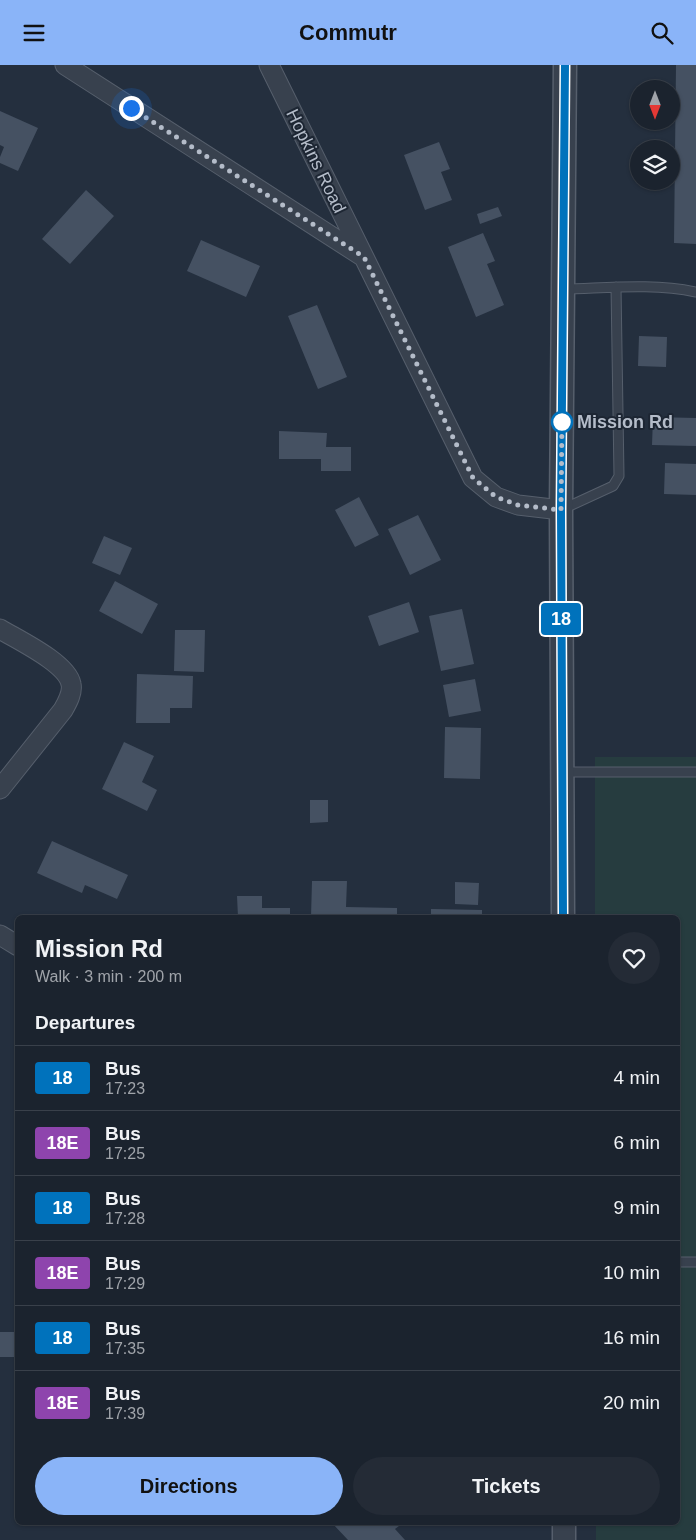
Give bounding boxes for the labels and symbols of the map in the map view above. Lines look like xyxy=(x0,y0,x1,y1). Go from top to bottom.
north arrow xyxy=(630,80,680,130)
your location xyxy=(119,96,144,121)
street label: Hopkins Road xyxy=(282,106,350,216)
marker: Mission Rd xyxy=(551,411,573,433)
place label: Mission Rd xyxy=(577,412,673,432)
line badge: 18 xyxy=(538,603,584,635)

